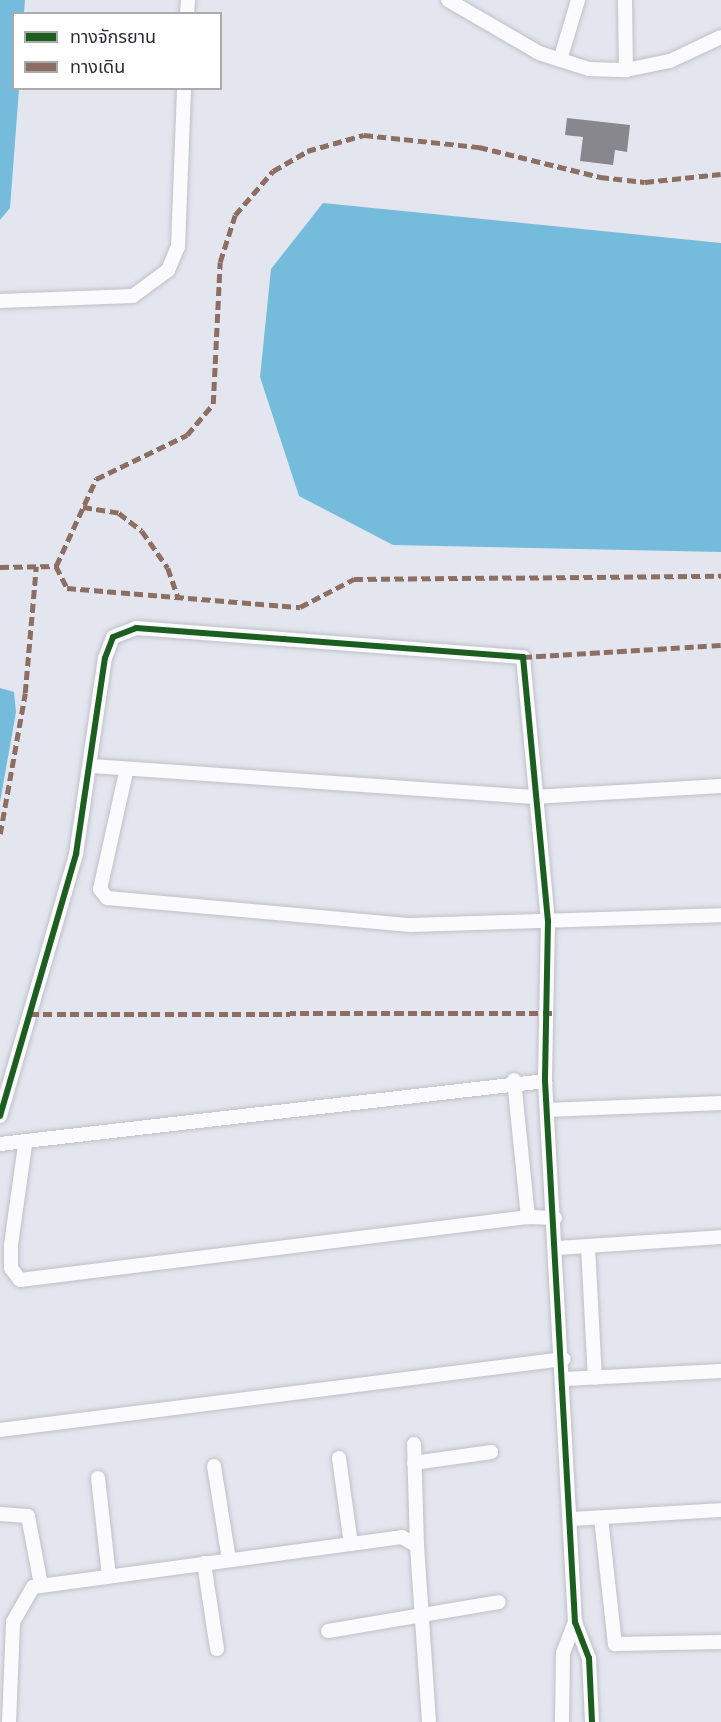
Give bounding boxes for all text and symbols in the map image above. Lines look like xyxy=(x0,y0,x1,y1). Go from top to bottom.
legend xyxy=(12,12,222,90)
text: ทางจักรยาน xyxy=(70,25,156,48)
text: ทางเดิน xyxy=(70,55,125,78)

